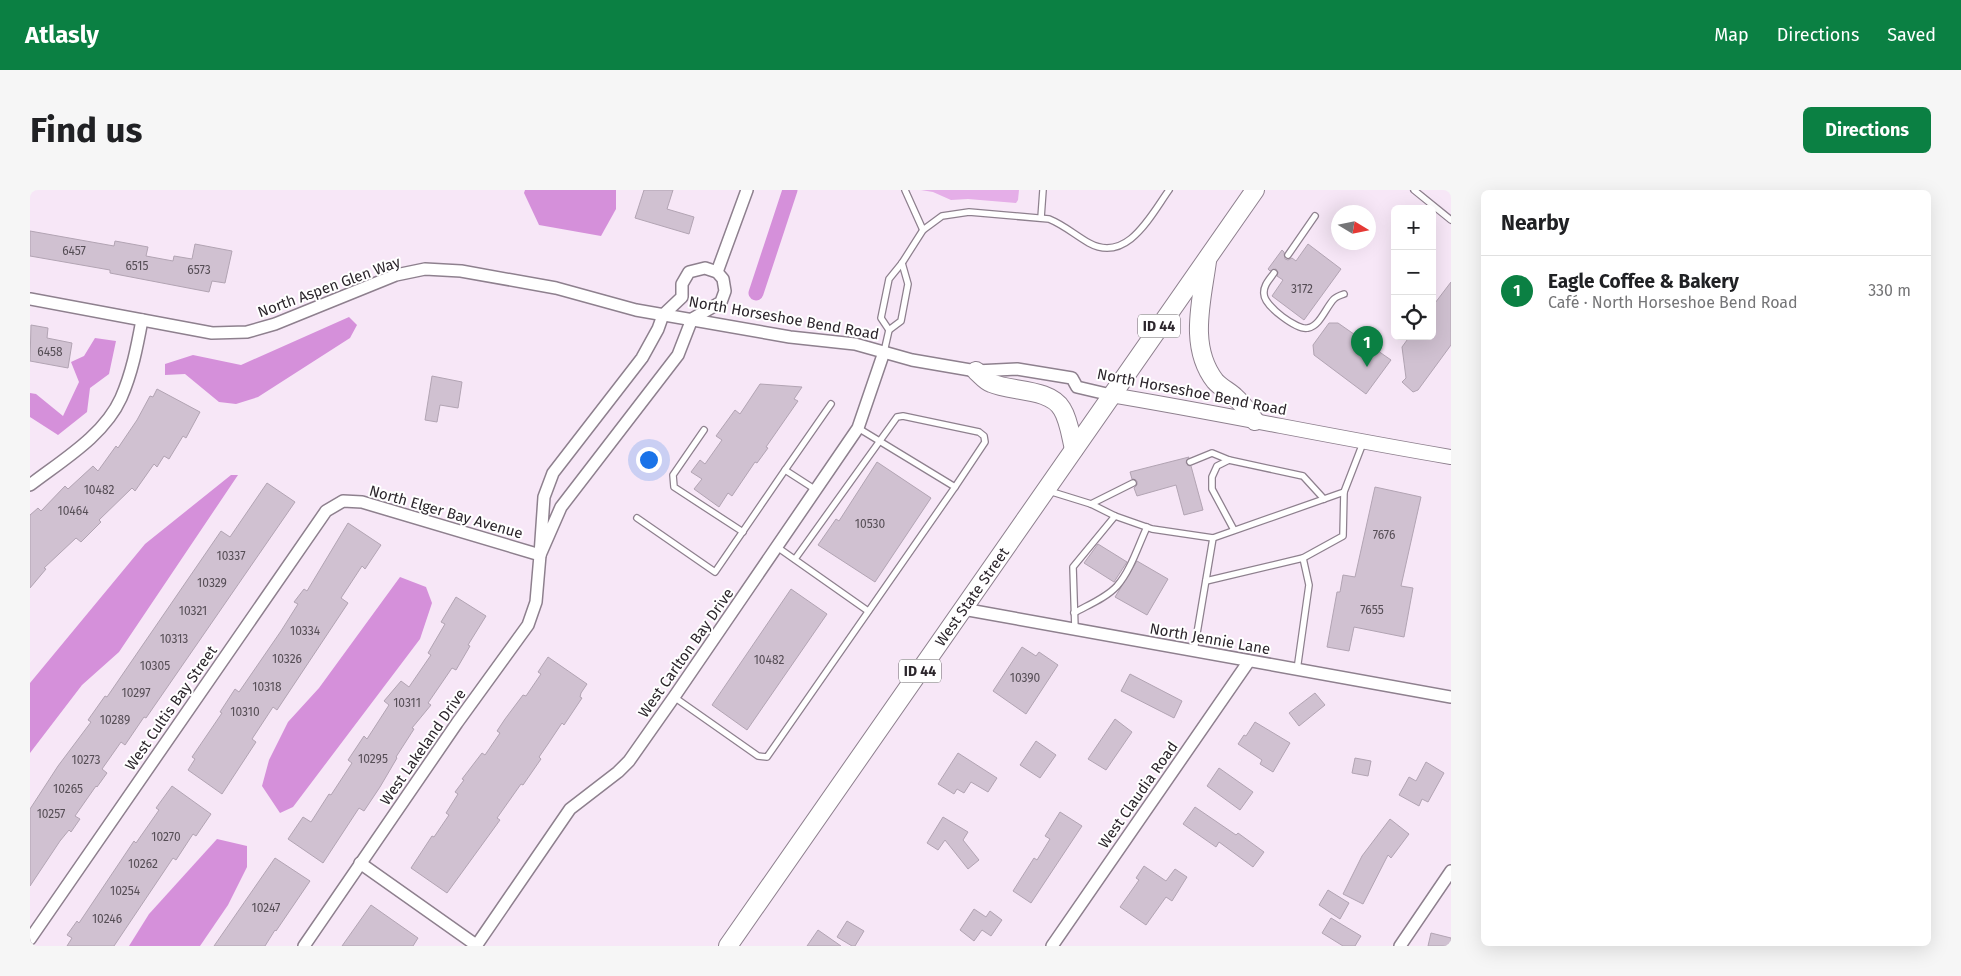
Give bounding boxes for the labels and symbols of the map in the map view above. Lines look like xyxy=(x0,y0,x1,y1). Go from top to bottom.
north arrow xyxy=(1331,205,1376,250)
house number: 6457 xyxy=(62,244,86,258)
street label: North Aspen Glen Way xyxy=(255,253,403,321)
house number: 6515 xyxy=(126,259,148,273)
house number: 6573 xyxy=(187,263,211,277)
house number: 3172 xyxy=(1291,282,1313,296)
street label: North Horseshoe Bend Road xyxy=(687,292,881,344)
road number: ID 44 xyxy=(1138,314,1180,338)
pin: 1 xyxy=(1351,326,1383,367)
house number: 6458 xyxy=(37,345,63,359)
street label: North Horseshoe Bend Road xyxy=(1096,365,1288,419)
your location xyxy=(636,447,662,473)
street label: North Elger Bay Avenue xyxy=(367,481,525,543)
house number: 10482 xyxy=(84,483,114,497)
house number: 10464 xyxy=(57,504,89,518)
house number: 10530 xyxy=(855,517,886,531)
house number: 7676 xyxy=(1373,528,1395,542)
street label: West State Street xyxy=(931,544,1013,650)
house number: 10337 xyxy=(216,549,246,563)
house number: 10329 xyxy=(197,576,227,590)
street label: West Carlton Bay Drive xyxy=(635,585,737,721)
house number: 7655 xyxy=(1360,603,1384,617)
house number: 10321 xyxy=(179,604,207,618)
street label: North Jennie Lane xyxy=(1148,620,1272,658)
house number: 10334 xyxy=(290,624,321,638)
house number: 10313 xyxy=(160,632,188,646)
street label: West Cultis Bay Street xyxy=(121,642,221,774)
house number: 10326 xyxy=(272,652,302,666)
house number: 10482 xyxy=(754,653,784,667)
house number: 10305 xyxy=(140,659,170,673)
road number: ID 44 xyxy=(899,660,941,682)
house number: 10390 xyxy=(1010,671,1041,685)
house number: 10318 xyxy=(252,680,282,694)
house number: 10297 xyxy=(121,686,151,700)
street label: West Lakeland Drive xyxy=(376,686,470,808)
house number: 10311 xyxy=(393,696,421,710)
house number: 10310 xyxy=(230,705,260,719)
house number: 10289 xyxy=(100,713,130,727)
street label: West Claudia Road xyxy=(1094,738,1182,852)
house number: 10295 xyxy=(358,752,388,766)
house number: 10273 xyxy=(72,753,100,767)
house number: 10265 xyxy=(53,782,83,796)
house number: 10257 xyxy=(37,807,65,821)
house number: 10270 xyxy=(151,830,181,844)
house number: 10262 xyxy=(128,857,158,871)
house number: 10254 xyxy=(110,884,141,898)
house number: 10247 xyxy=(252,901,280,915)
house number: 10246 xyxy=(92,912,122,926)

